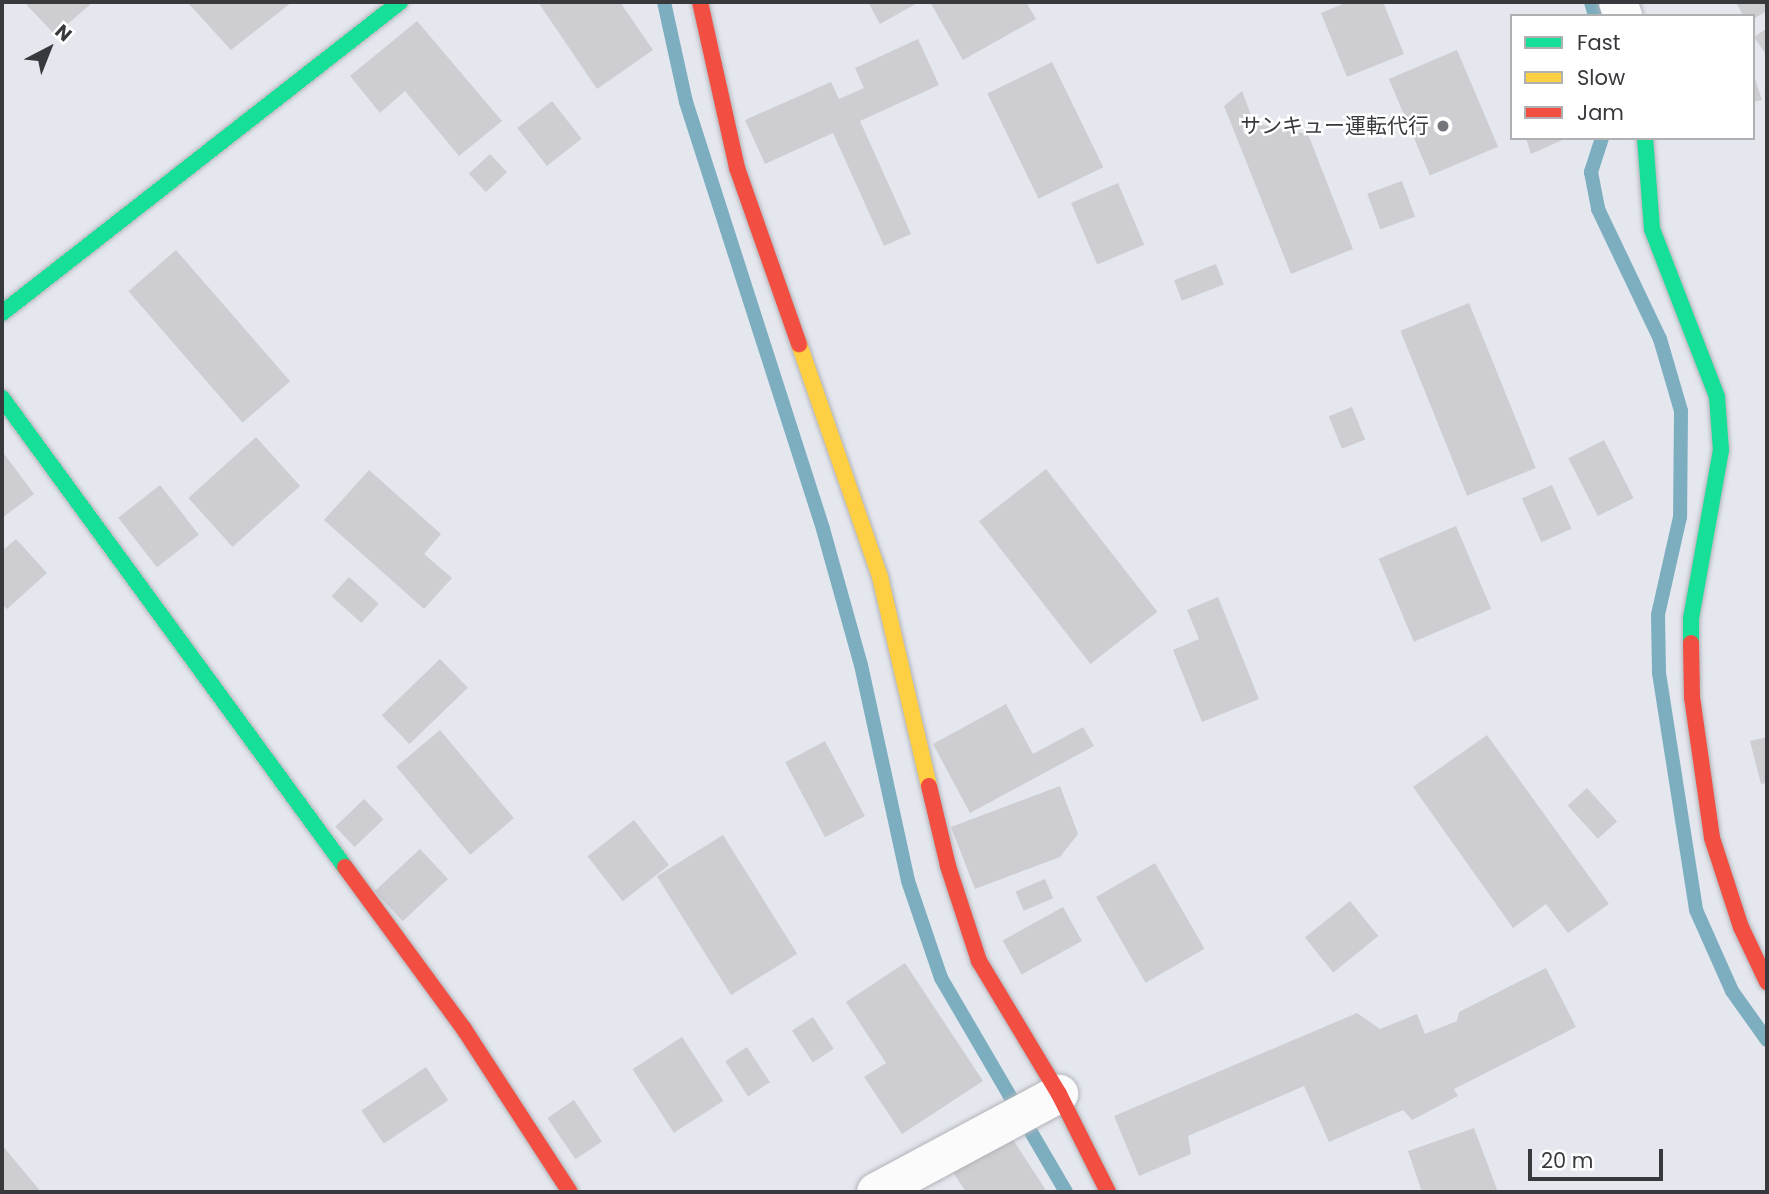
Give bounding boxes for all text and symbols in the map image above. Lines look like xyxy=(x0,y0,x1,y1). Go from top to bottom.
north arrow xyxy=(14,14,84,84)
legend xyxy=(1510,14,1755,140)
text: N xyxy=(49,18,78,48)
text: Fast xyxy=(1577,28,1620,57)
text: Slow xyxy=(1577,63,1625,92)
text: Jam xyxy=(1577,98,1624,127)
place label: サンキュー運転代行 xyxy=(1240,113,1429,139)
marker: サンキュー運転代行 xyxy=(1435,118,1451,134)
scale bar xyxy=(1531,1134,1666,1178)
text: 20 m xyxy=(1541,1146,1594,1175)

